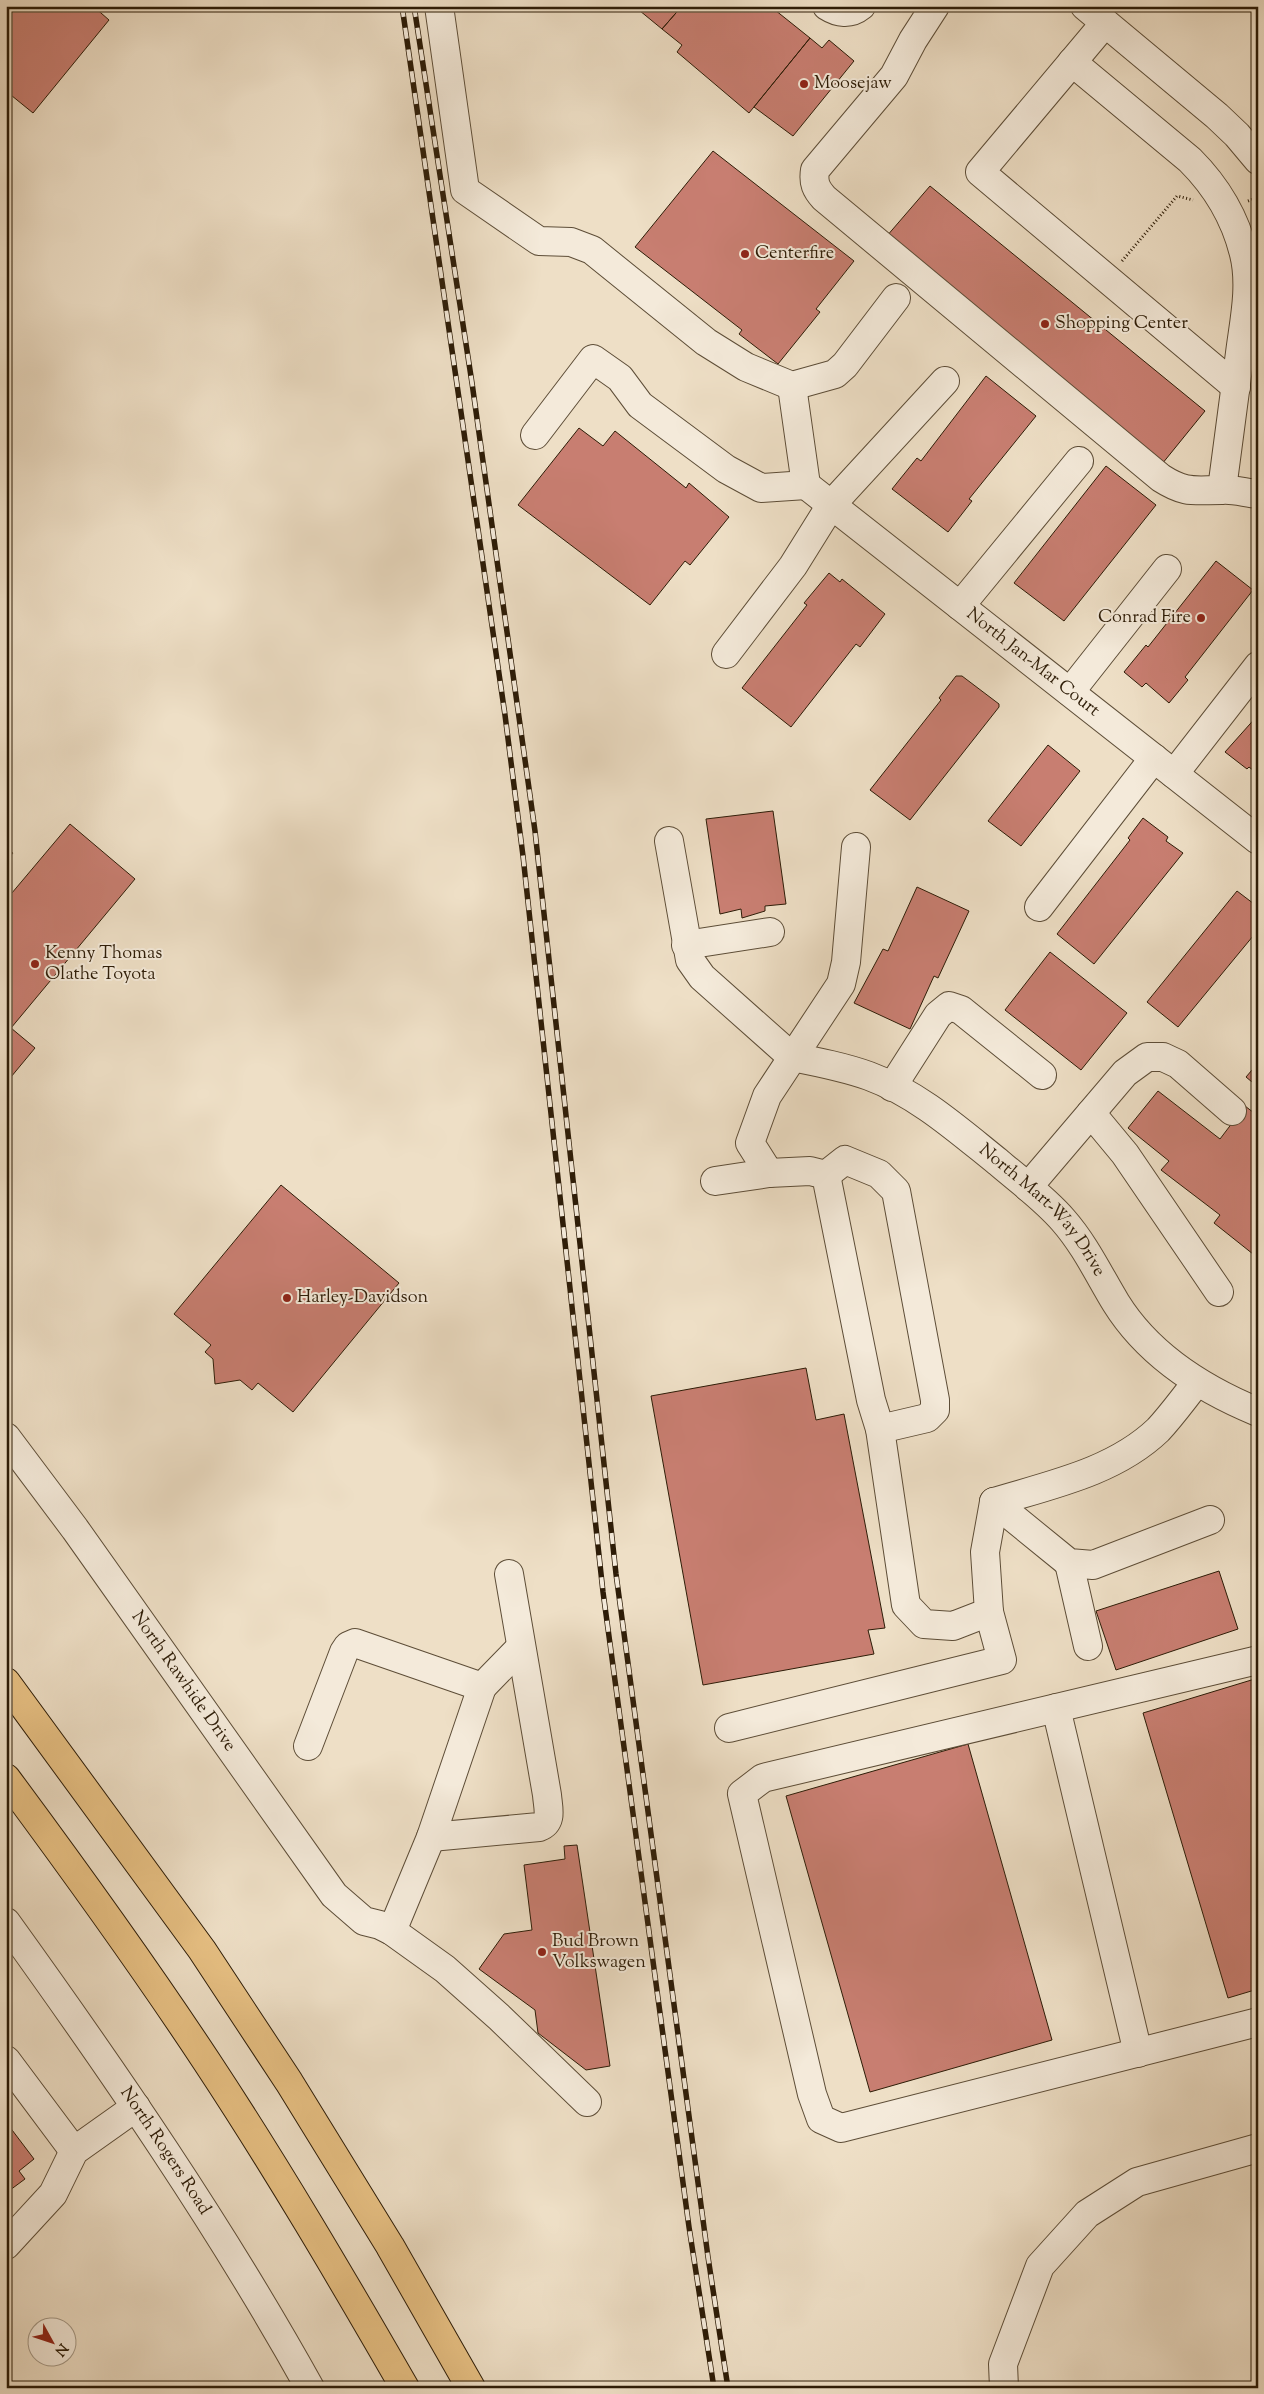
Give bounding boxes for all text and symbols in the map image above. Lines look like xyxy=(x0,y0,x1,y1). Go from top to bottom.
place label: Moosejaw xyxy=(814,71,892,97)
marker: Moosejaw xyxy=(798,78,810,90)
place label: Centerfire xyxy=(755,241,834,267)
marker: Centerfire xyxy=(739,248,751,260)
place label: Shopping Center xyxy=(1055,311,1188,337)
marker: Shopping Center xyxy=(1039,318,1051,330)
street label: North Jan-Mar Court xyxy=(960,602,1105,724)
place label: Conrad Fire xyxy=(1098,605,1191,631)
marker: Conrad Fire xyxy=(1195,612,1207,624)
place label: Kenny Thomas Olathe Toyota xyxy=(45,941,162,988)
marker: Kenny Thomas Olathe Toyota xyxy=(29,958,41,970)
street label: North Mart-Way Drive xyxy=(973,1138,1111,1282)
place label: Harley-Davidson xyxy=(297,1285,428,1311)
marker: Harley-Davidson xyxy=(281,1292,293,1304)
street label: North Rawhide Drive xyxy=(124,1606,242,1757)
place label: Bud Brown Volkswagen xyxy=(552,1929,646,1976)
marker: Bud Brown Volkswagen xyxy=(536,1946,548,1958)
street label: North Rogers Road xyxy=(113,2082,217,2221)
north arrow xyxy=(28,2316,78,2366)
text: N xyxy=(49,2338,72,2360)

